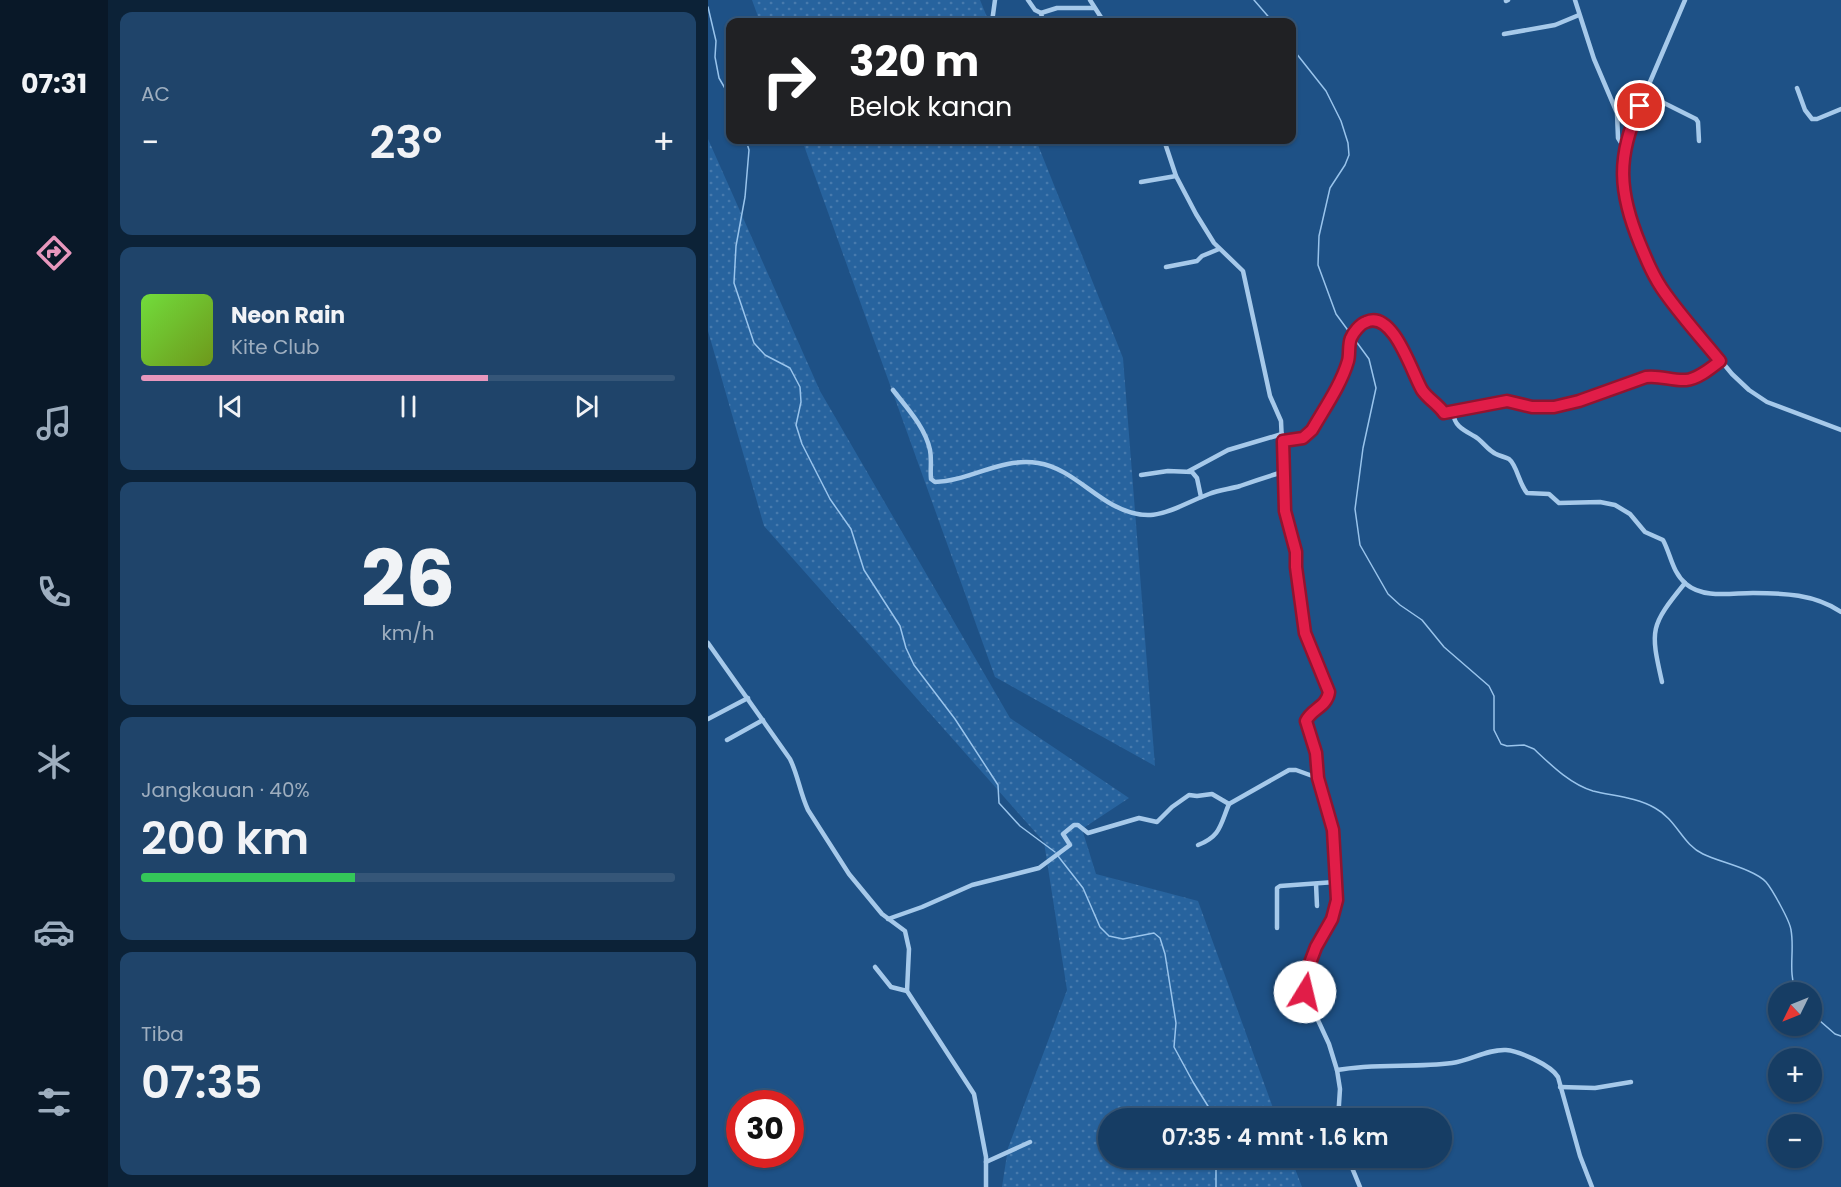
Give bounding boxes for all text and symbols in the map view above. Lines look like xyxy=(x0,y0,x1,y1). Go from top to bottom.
text: 320 m xyxy=(849,32,979,91)
icon: right xyxy=(750,42,828,120)
text: 07:31 xyxy=(21,65,87,102)
text: AC xyxy=(141,80,170,108)
pin xyxy=(1614,80,1665,131)
text: Belok kanan xyxy=(849,88,1012,125)
icon: arrive xyxy=(1623,89,1656,122)
text: 23° xyxy=(369,111,442,174)
text: − xyxy=(141,119,159,166)
text: + xyxy=(652,119,675,166)
icon: directions xyxy=(33,232,75,274)
text: Neon Rain xyxy=(231,300,345,331)
text: Kite Club xyxy=(231,333,320,361)
icon: previous xyxy=(214,390,247,423)
icon: pause xyxy=(392,390,425,423)
icon: next xyxy=(570,390,603,423)
icon: music xyxy=(33,402,75,444)
text: 26 xyxy=(361,524,455,633)
icon: phone xyxy=(33,571,75,613)
text: km/h xyxy=(381,619,435,647)
icon: climate xyxy=(33,741,75,783)
text: Jangkauan · 40% xyxy=(141,776,310,804)
text: 200 km xyxy=(141,807,309,870)
icon: car xyxy=(33,911,75,953)
position arrow xyxy=(1273,960,1337,1024)
north arrow xyxy=(1768,982,1822,1036)
map controls xyxy=(1768,982,1822,1168)
text: Tiba xyxy=(141,1020,184,1048)
button: + xyxy=(1768,1048,1822,1102)
text: 07:35 xyxy=(141,1051,263,1114)
icon: filters xyxy=(33,1081,75,1123)
speed limit sign: 30 xyxy=(726,1090,804,1168)
button: − xyxy=(1768,1114,1822,1168)
text: 07:35 · 4 mnt · 1.6 km xyxy=(1161,1122,1389,1153)

